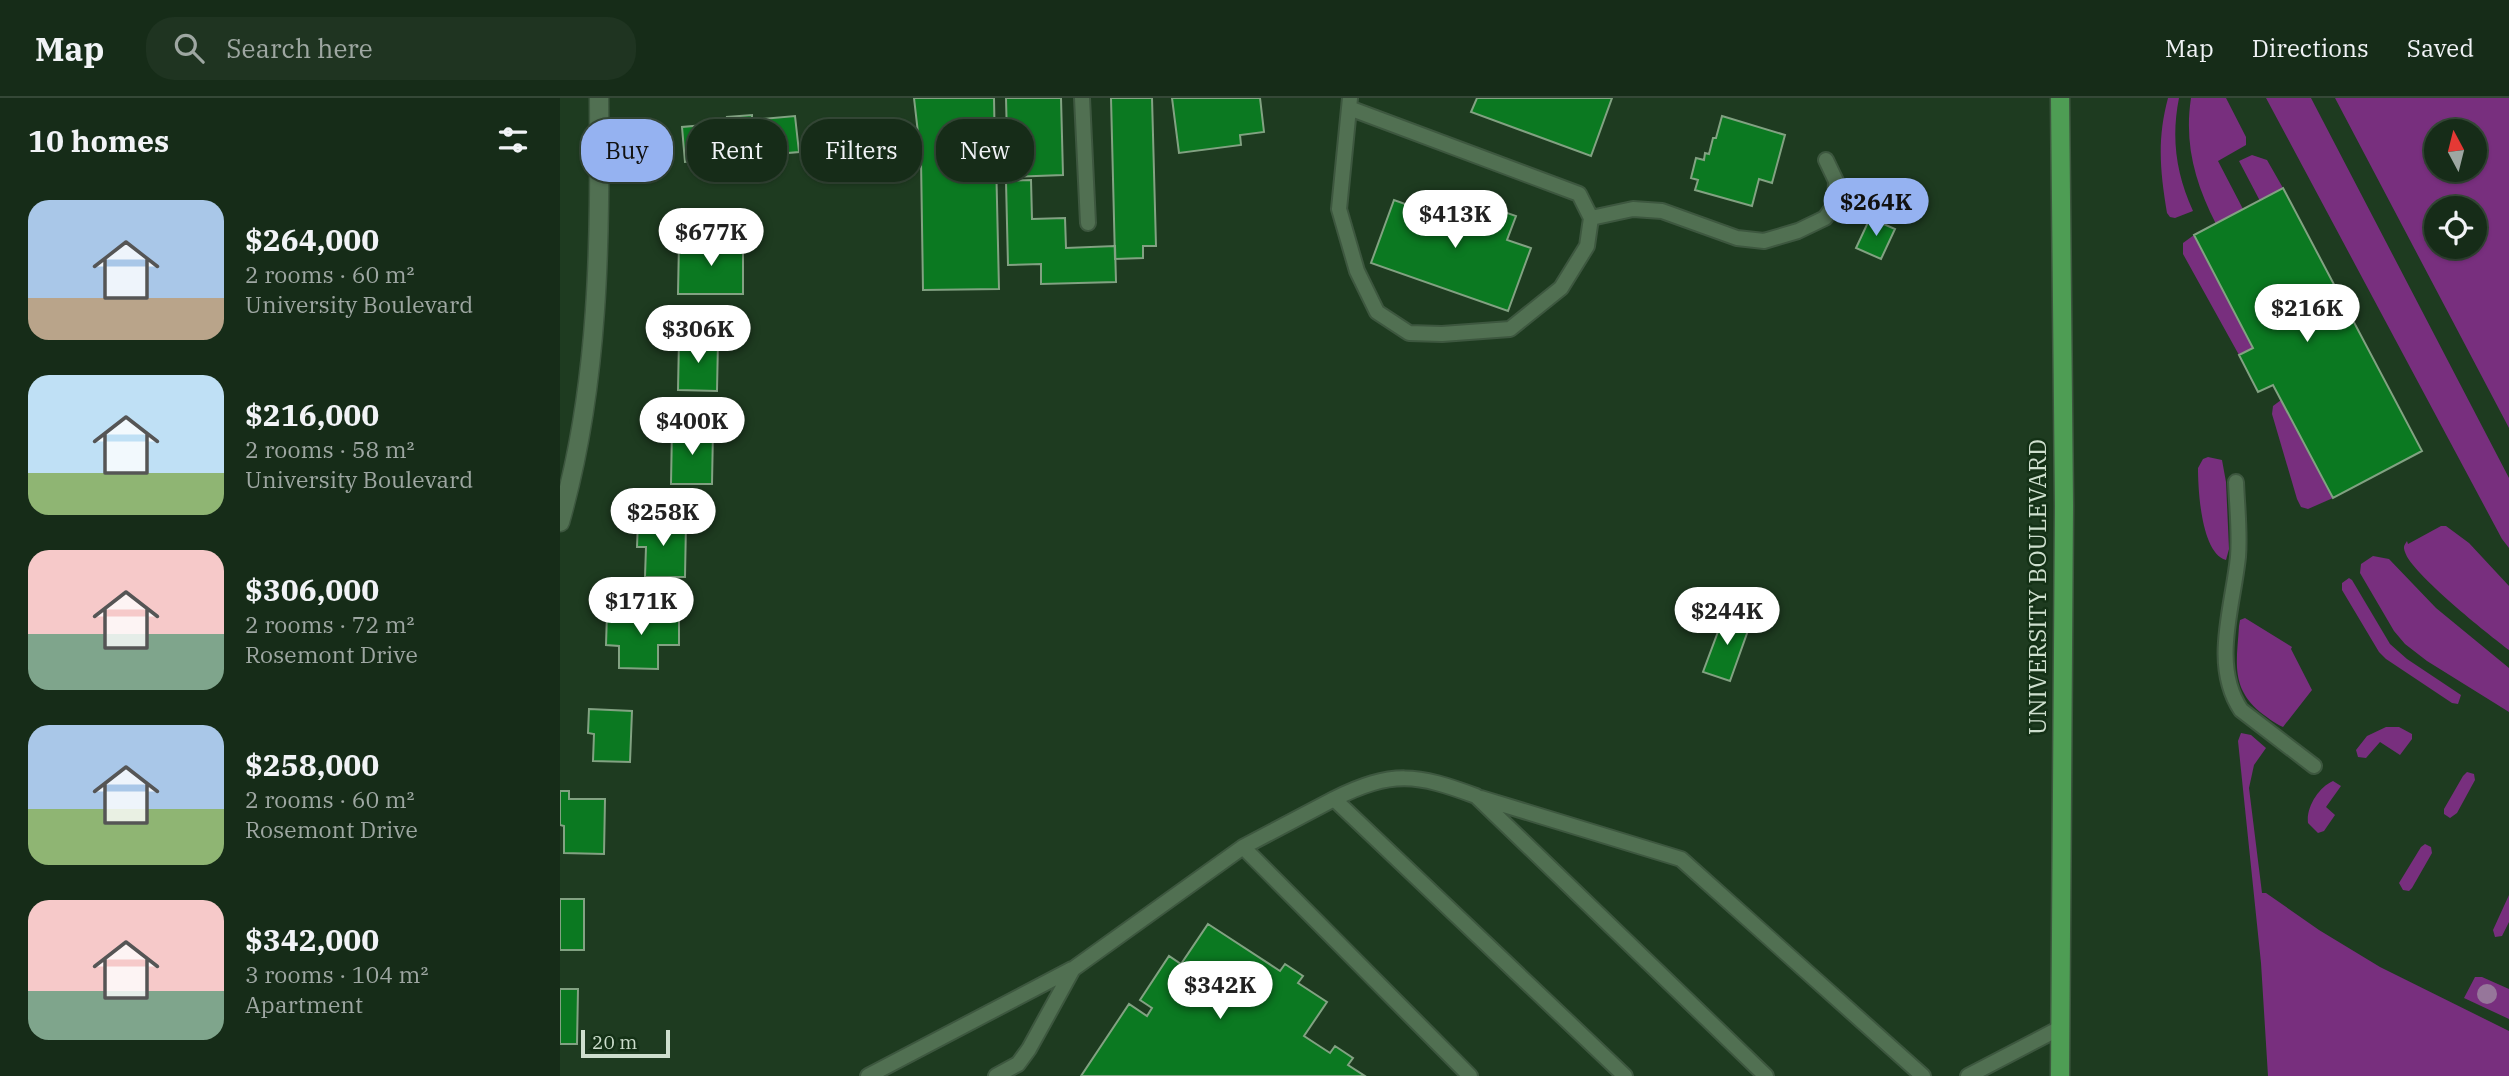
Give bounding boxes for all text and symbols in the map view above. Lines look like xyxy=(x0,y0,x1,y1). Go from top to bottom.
search box xyxy=(146,17,636,80)
text: Map xyxy=(35,27,104,70)
icon: search xyxy=(170,29,208,67)
text: Search here xyxy=(226,31,373,65)
text: Map xyxy=(2165,32,2214,64)
text: Directions xyxy=(2252,32,2369,64)
text: Saved xyxy=(2407,32,2474,64)
chip: Buy xyxy=(581,119,673,182)
chip: Rent xyxy=(687,119,787,182)
chip: Filters xyxy=(801,119,922,182)
chip: New xyxy=(936,119,1034,182)
north arrow xyxy=(2424,119,2487,182)
map controls xyxy=(2424,119,2487,259)
text: 10 homes xyxy=(28,121,169,160)
icon: filters xyxy=(494,121,532,159)
pin: $264K xyxy=(1827,178,1925,238)
text: $264K xyxy=(1840,186,1912,216)
pin: $413K xyxy=(1406,190,1504,250)
button: locate xyxy=(2424,196,2487,259)
text: $413K xyxy=(1419,198,1491,228)
pin: $677K xyxy=(662,208,760,268)
text: $677K xyxy=(675,216,747,246)
text: $264,000 xyxy=(245,220,379,259)
icon: home xyxy=(84,228,168,312)
text: 2 rooms · 60 m² xyxy=(245,259,415,289)
pin: $216K xyxy=(2258,285,2356,344)
text: University Boulevard xyxy=(245,289,473,319)
text: $216K xyxy=(2271,292,2343,322)
pin: $306K xyxy=(649,306,747,365)
text: $306K xyxy=(662,313,734,343)
text: $216,000 xyxy=(245,395,379,434)
pin: $400K xyxy=(643,398,741,457)
icon: home xyxy=(84,403,168,487)
text: $400K xyxy=(656,405,728,435)
text: 2 rooms · 58 m² xyxy=(245,434,415,464)
street label: UNIVERSITY BOULEVARD xyxy=(2021,439,2053,735)
text: University Boulevard xyxy=(245,464,473,494)
pin: $258K xyxy=(614,489,712,548)
text: $258K xyxy=(627,496,699,526)
text: $306,000 xyxy=(245,570,379,609)
icon: home xyxy=(84,578,168,662)
pin: $171K xyxy=(592,578,690,637)
text: $171K xyxy=(605,585,677,615)
pin: $244K xyxy=(1678,588,1776,647)
text: $244K xyxy=(1691,595,1763,625)
text: 2 rooms · 72 m² xyxy=(245,609,415,639)
text: Rosemont Drive xyxy=(245,639,418,669)
text: $258,000 xyxy=(245,745,379,784)
icon: home xyxy=(84,753,168,837)
text: 2 rooms · 60 m² xyxy=(245,784,415,814)
text: Rosemont Drive xyxy=(245,814,418,844)
text: $342,000 xyxy=(245,920,379,959)
icon: home xyxy=(84,928,168,1012)
text: 3 rooms · 104 m² xyxy=(245,959,428,989)
pin: $342K xyxy=(1171,962,1269,1021)
text: $342K xyxy=(1184,969,1256,999)
text: Apartment xyxy=(245,989,363,1019)
scale bar xyxy=(581,1027,670,1059)
text: 20 m xyxy=(592,1030,637,1054)

